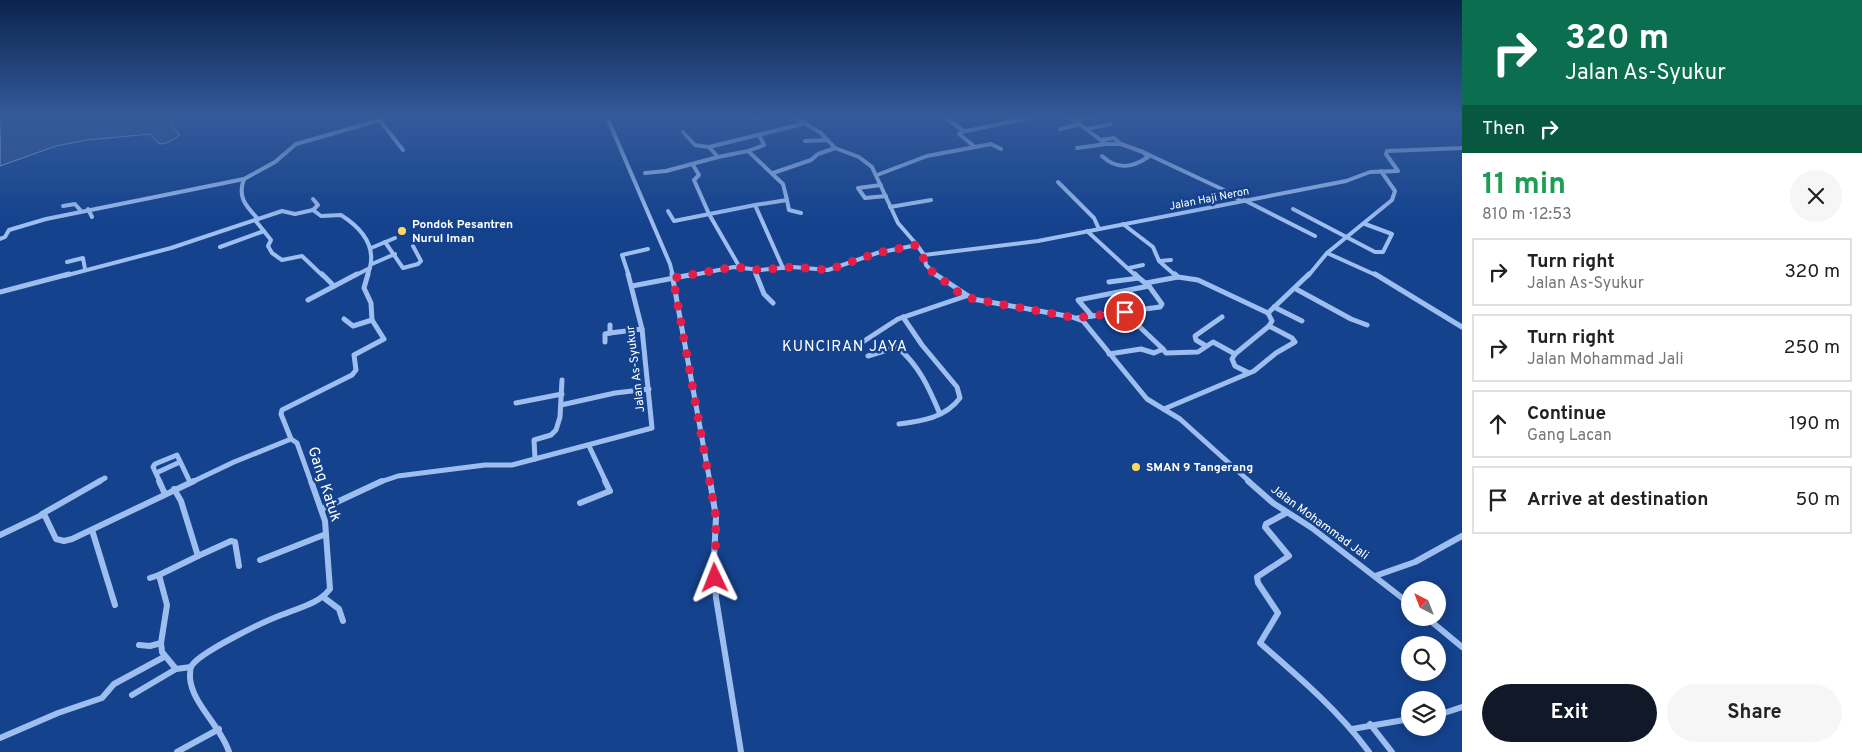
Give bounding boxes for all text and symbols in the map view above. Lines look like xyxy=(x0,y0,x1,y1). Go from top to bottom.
text: 320 m xyxy=(1565,17,1669,61)
icon: right xyxy=(1482,20,1547,85)
text: Jalan As-Syukur xyxy=(1565,60,1726,87)
icon: right xyxy=(1535,115,1563,143)
text: Then xyxy=(1482,117,1525,141)
text: 11 min xyxy=(1482,167,1566,204)
button: close xyxy=(1790,170,1842,222)
street label: Jalan Haji Neron xyxy=(1168,184,1250,214)
text: 810 m · 12:53 xyxy=(1482,205,1572,225)
place label: Pondok Pesantren Nurul Iman xyxy=(412,217,513,247)
marker: Pondok Pesantren Nurul Iman xyxy=(396,225,408,237)
text: Turn right xyxy=(1527,250,1615,274)
icon: right xyxy=(1484,258,1512,286)
text: 320 m xyxy=(1785,260,1840,284)
text: Jalan As-Syukur xyxy=(1527,274,1644,294)
pin xyxy=(1104,291,1146,333)
icon: arrive xyxy=(1111,298,1139,326)
street label: Jalan As-Syukur xyxy=(623,324,649,413)
text: Turn right xyxy=(1527,326,1615,350)
icon: right xyxy=(1484,334,1512,362)
text: 250 m xyxy=(1784,336,1840,360)
district label: KUNCIRAN JAYA xyxy=(782,338,908,357)
text: Jalan Mohammad Jali xyxy=(1527,350,1683,370)
text: Continue xyxy=(1527,402,1606,426)
icon: ahead xyxy=(1484,410,1512,438)
text: 190 m xyxy=(1789,412,1840,436)
text: Gang Lacan xyxy=(1527,426,1612,446)
street label: Gang Katuk xyxy=(302,444,345,525)
place label: SMAN 9 Tangerang xyxy=(1146,460,1253,476)
marker: SMAN 9 Tangerang xyxy=(1130,461,1142,473)
street label: Jalan Mohammad Jali xyxy=(1267,482,1372,564)
icon: arrive xyxy=(1484,486,1512,514)
text: Arrive at destination xyxy=(1527,488,1708,512)
text: 50 m xyxy=(1795,488,1840,512)
position arrow xyxy=(688,551,740,603)
north arrow xyxy=(1401,581,1446,626)
map controls xyxy=(1401,581,1446,736)
button: search xyxy=(1401,636,1446,681)
button: Exit xyxy=(1482,684,1657,742)
button: Share xyxy=(1667,684,1842,742)
button: layers xyxy=(1401,691,1446,736)

